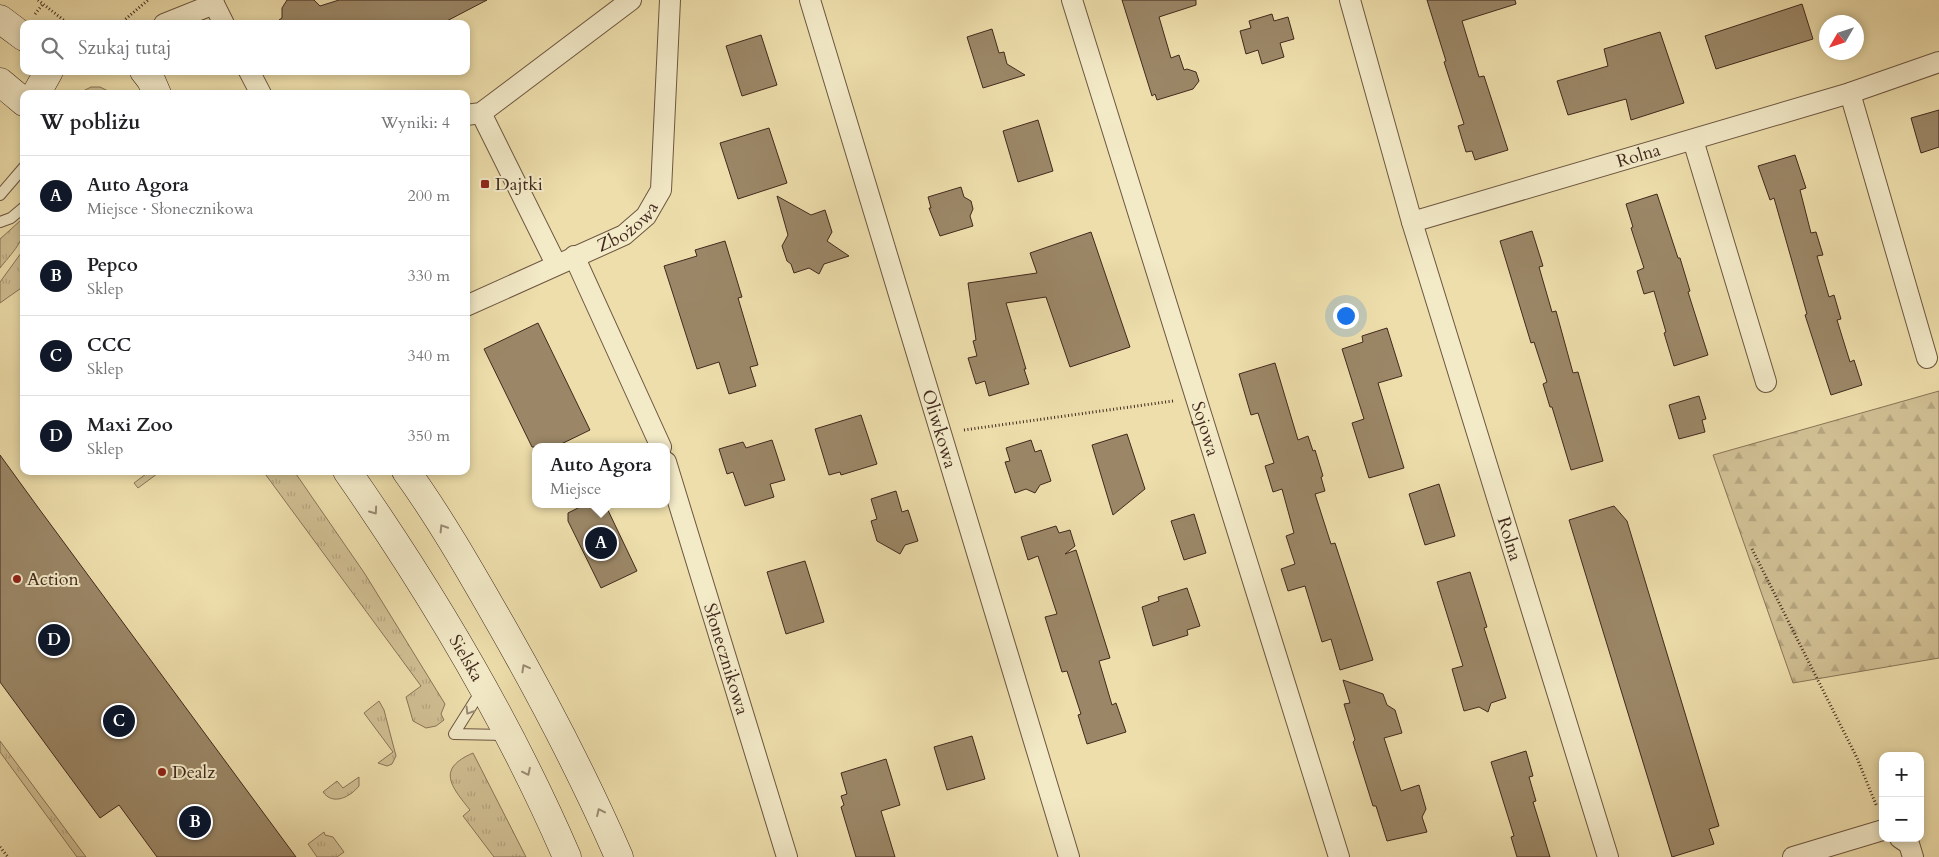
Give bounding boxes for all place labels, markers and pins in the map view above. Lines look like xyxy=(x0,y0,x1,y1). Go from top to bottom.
place label: Dajtki xyxy=(495,172,543,197)
marker: Dajtki xyxy=(479,178,491,190)
pin: A xyxy=(585,524,617,562)
place label: Action xyxy=(27,567,79,592)
marker: Action xyxy=(11,573,23,585)
pin: D xyxy=(38,621,70,659)
pin: C xyxy=(103,702,135,740)
place label: Dealz xyxy=(172,760,215,785)
marker: Dealz xyxy=(156,766,168,778)
pin: B xyxy=(179,803,211,841)

